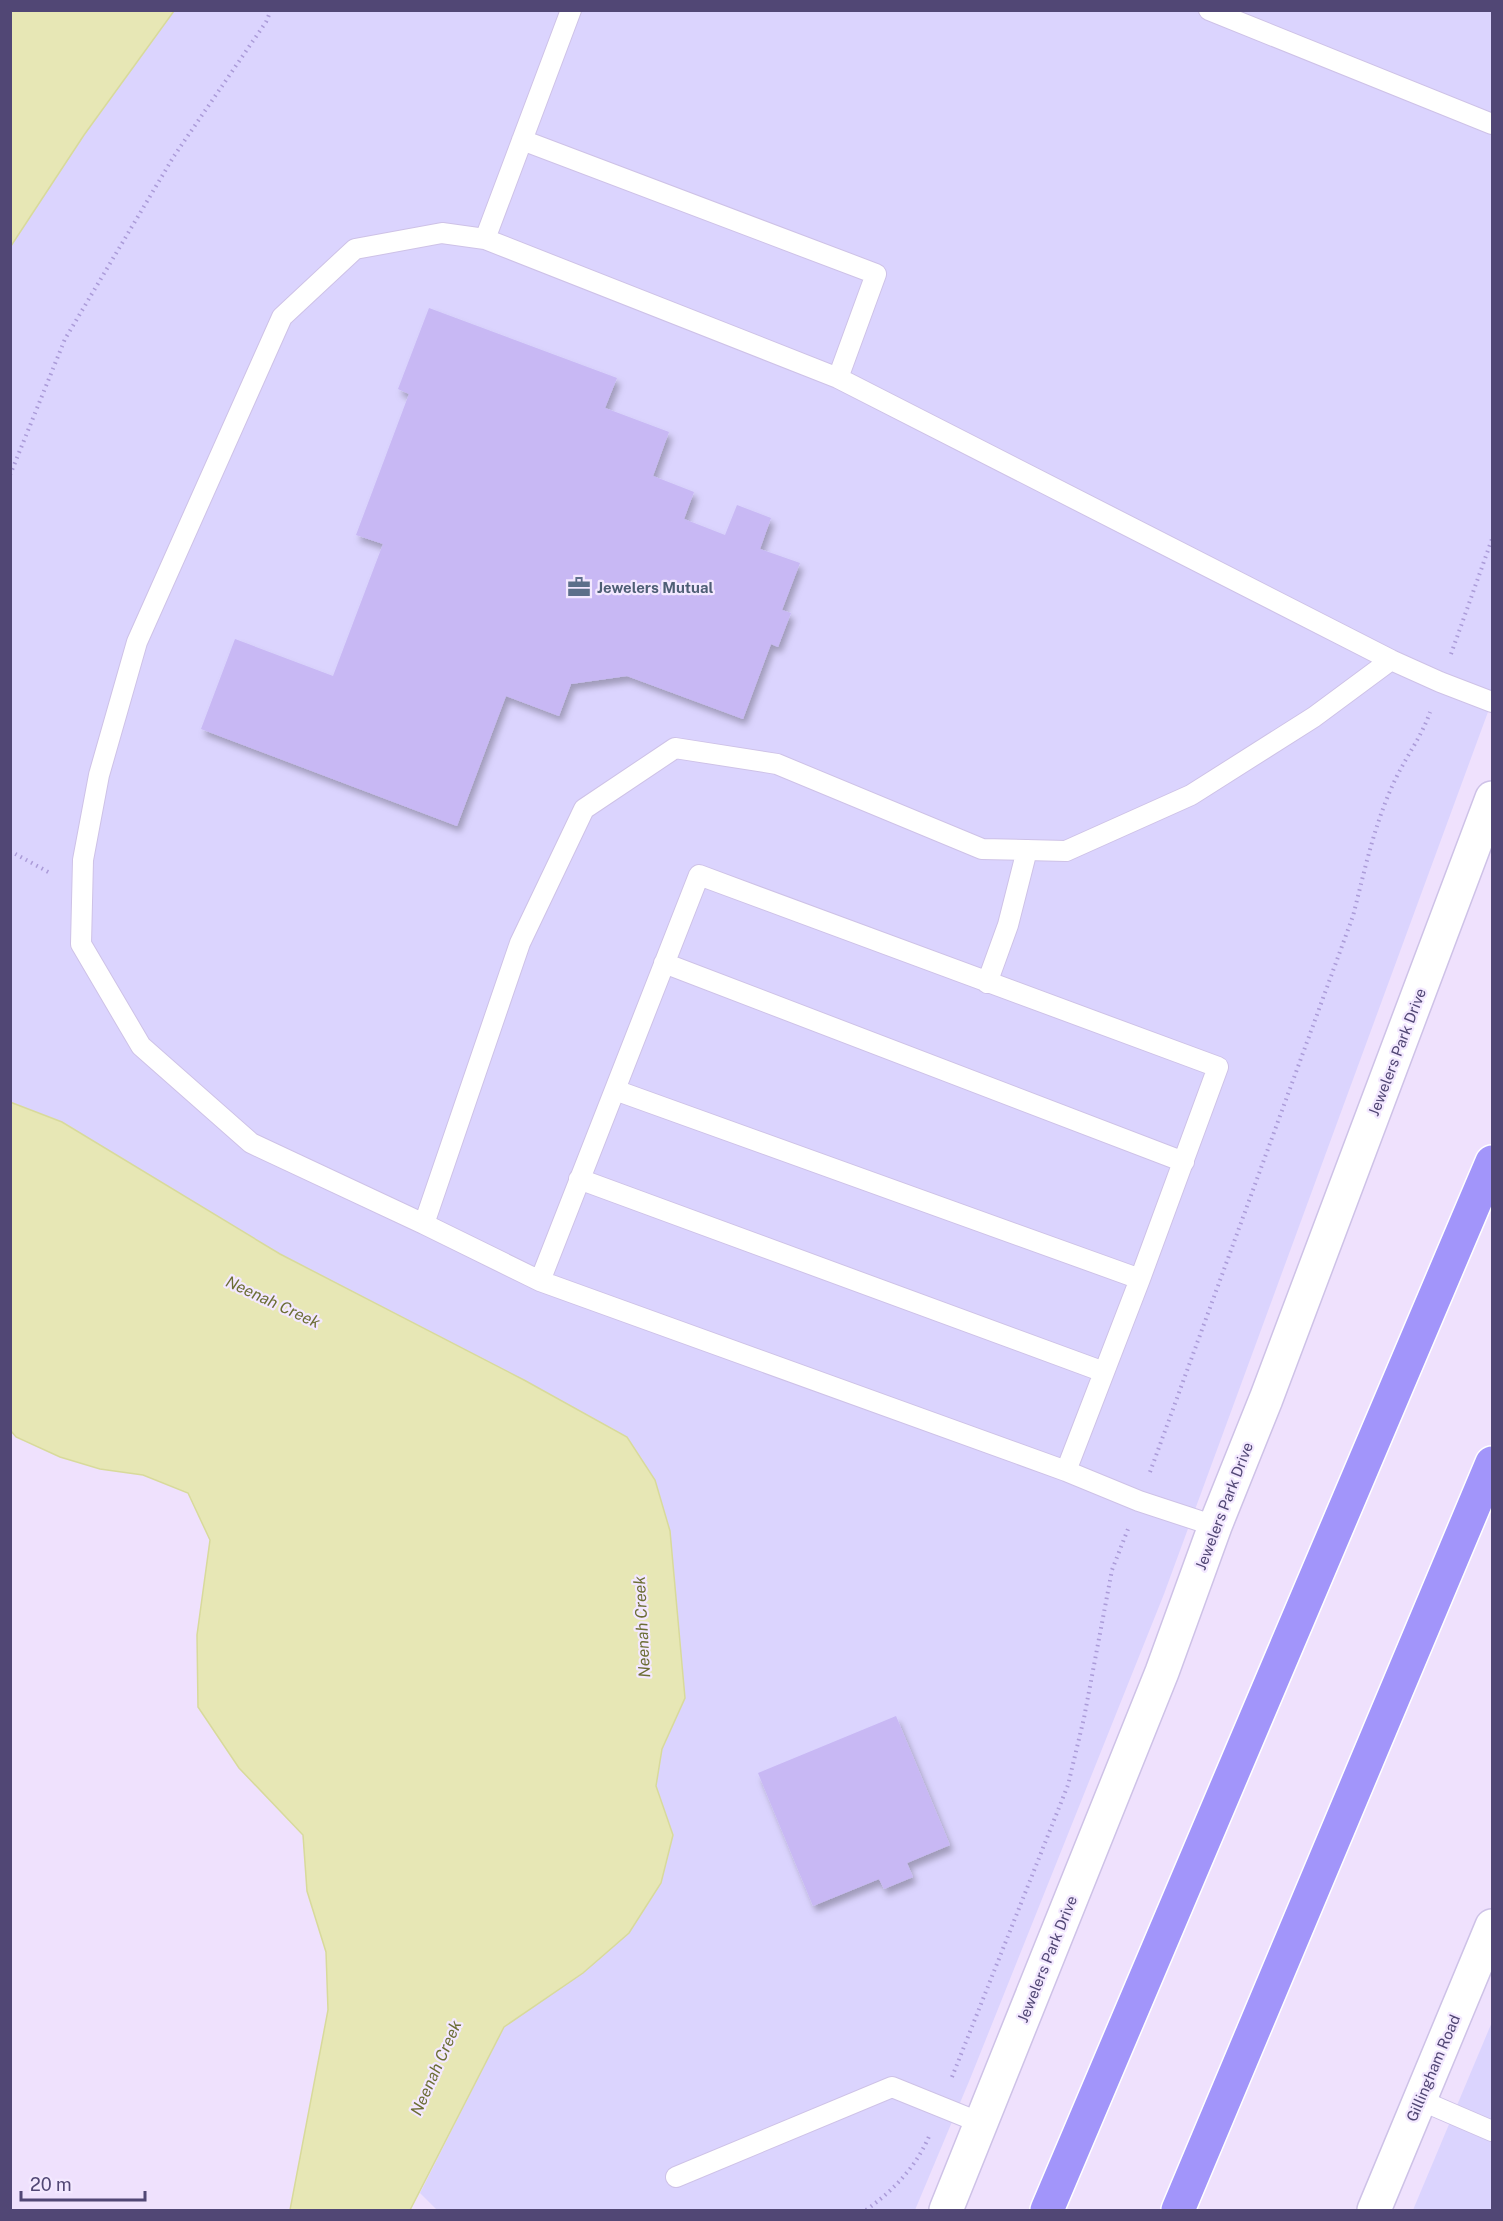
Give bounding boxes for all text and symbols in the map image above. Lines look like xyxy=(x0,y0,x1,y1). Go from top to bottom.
office icon: Jewelers Mutual xyxy=(566,574,592,600)
place label: Jewelers Mutual xyxy=(597,579,713,596)
street label: Jewelers Park Drive xyxy=(1365,986,1429,1118)
water label: Neenah Creek xyxy=(223,1272,324,1332)
street label: Jewelers Park Drive xyxy=(1192,1440,1256,1572)
water label: Neenah Creek xyxy=(630,1575,654,1678)
street label: Jewelers Park Drive xyxy=(1014,1893,1080,2025)
street label: Gillingham Road xyxy=(1403,2012,1463,2124)
water label: Neenah Creek xyxy=(407,2017,466,2118)
scale bar xyxy=(21,2164,146,2202)
text: 20 m xyxy=(30,2174,72,2195)

